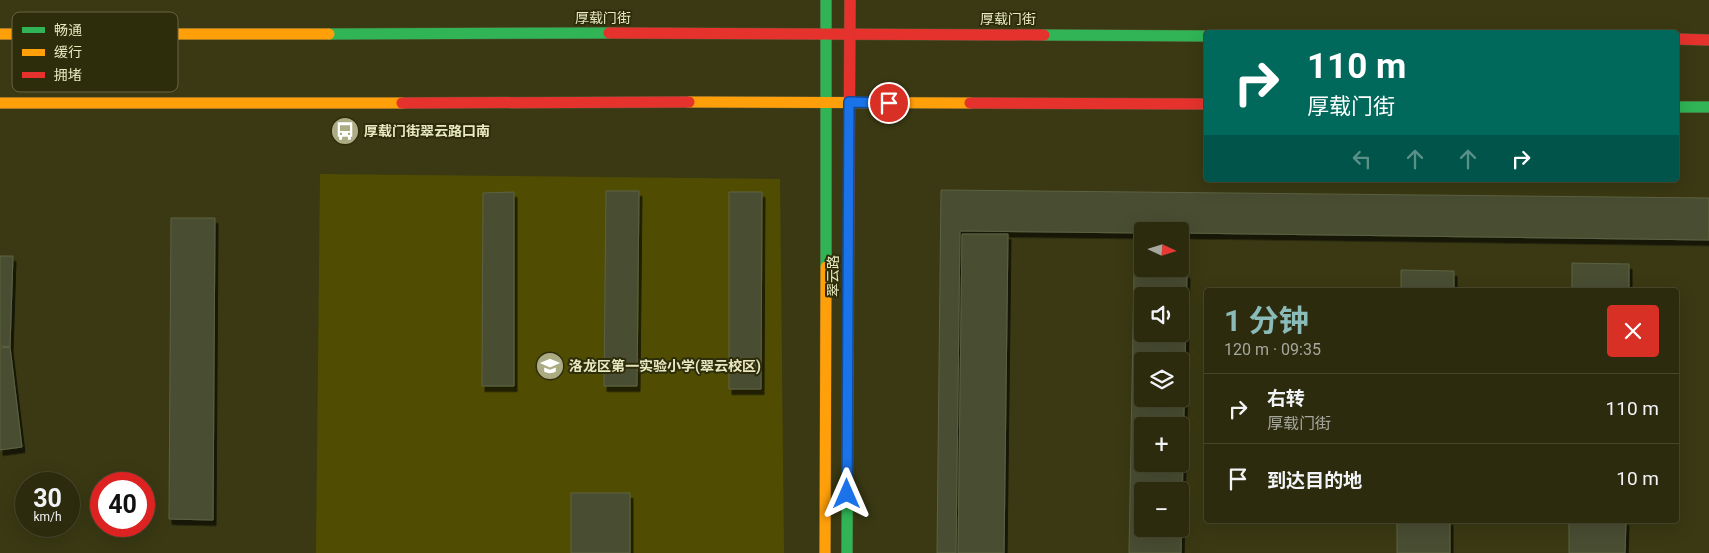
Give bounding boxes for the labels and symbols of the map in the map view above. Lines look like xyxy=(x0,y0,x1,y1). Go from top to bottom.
street label: 厚载门街 xyxy=(575,10,631,26)
street label: 厚载门街 xyxy=(980,11,1036,27)
legend xyxy=(12,12,178,92)
text: 畅通 xyxy=(54,22,82,38)
text: 缓行 xyxy=(54,44,82,60)
text: 拥堵 xyxy=(54,67,82,83)
pin xyxy=(868,82,910,124)
bus stop icon: 厚载门街翠云路口南 xyxy=(330,116,360,146)
place label: 厚载门街翠云路口南 xyxy=(364,123,490,139)
north arrow xyxy=(1134,222,1189,278)
street label: 翠云路 xyxy=(825,255,841,297)
school or university icon: 洛龙区第一实验小学(翠云校区) xyxy=(535,351,565,381)
place label: 洛龙区第一实验小学(翠云校区) xyxy=(569,358,761,375)
position arrow xyxy=(820,467,872,519)
speed limit sign: 40 xyxy=(90,472,155,537)

